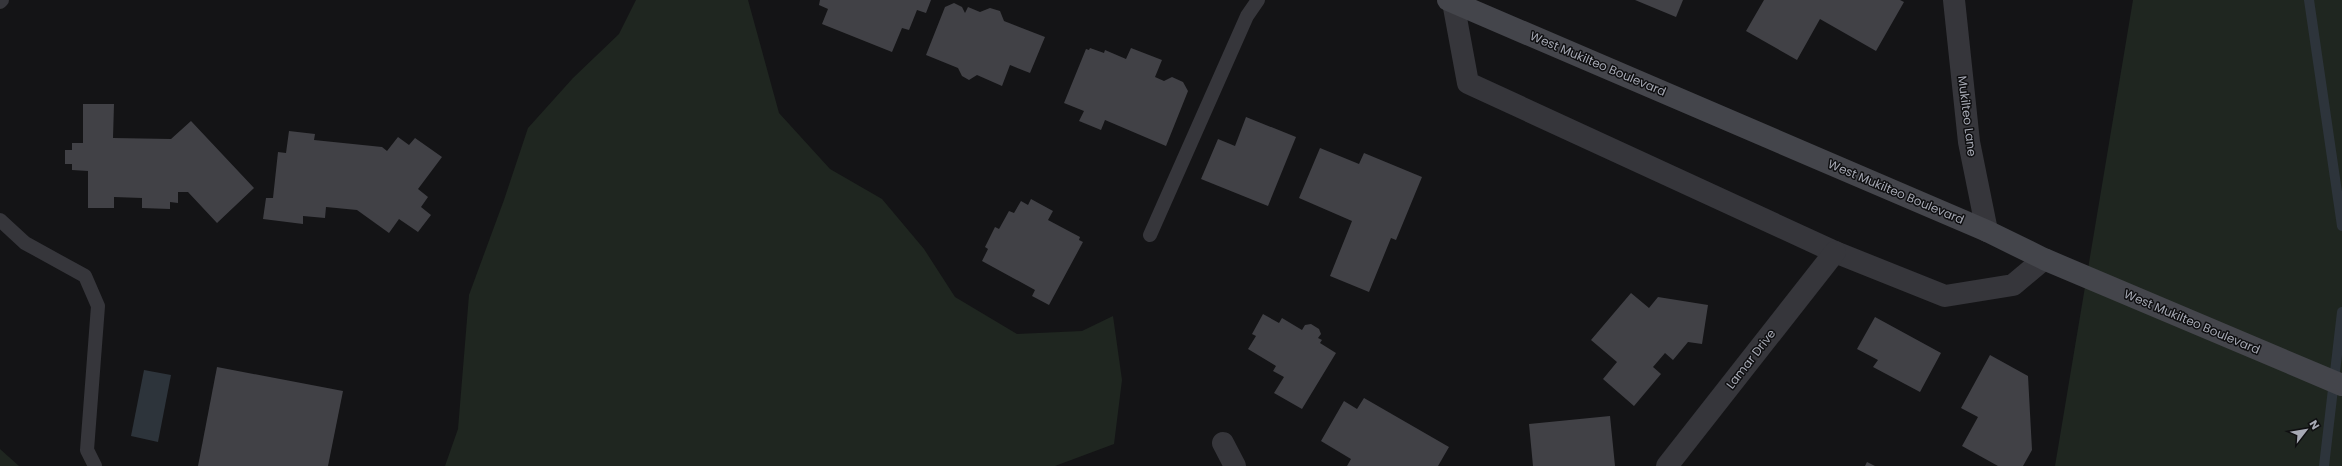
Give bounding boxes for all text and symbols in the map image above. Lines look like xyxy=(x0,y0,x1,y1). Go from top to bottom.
street label: West Mukilteo Boulevard xyxy=(1528,27,1669,100)
street label: Mukilteo Lane xyxy=(1954,75,1981,157)
street label: West Mukilteo Boulevard xyxy=(1826,155,1967,228)
street label: West Mukilteo Boulevard xyxy=(2122,285,2263,358)
street label: Lamar Drive xyxy=(1722,325,1779,392)
north arrow xyxy=(2286,410,2326,450)
text: N xyxy=(2306,417,2324,433)

